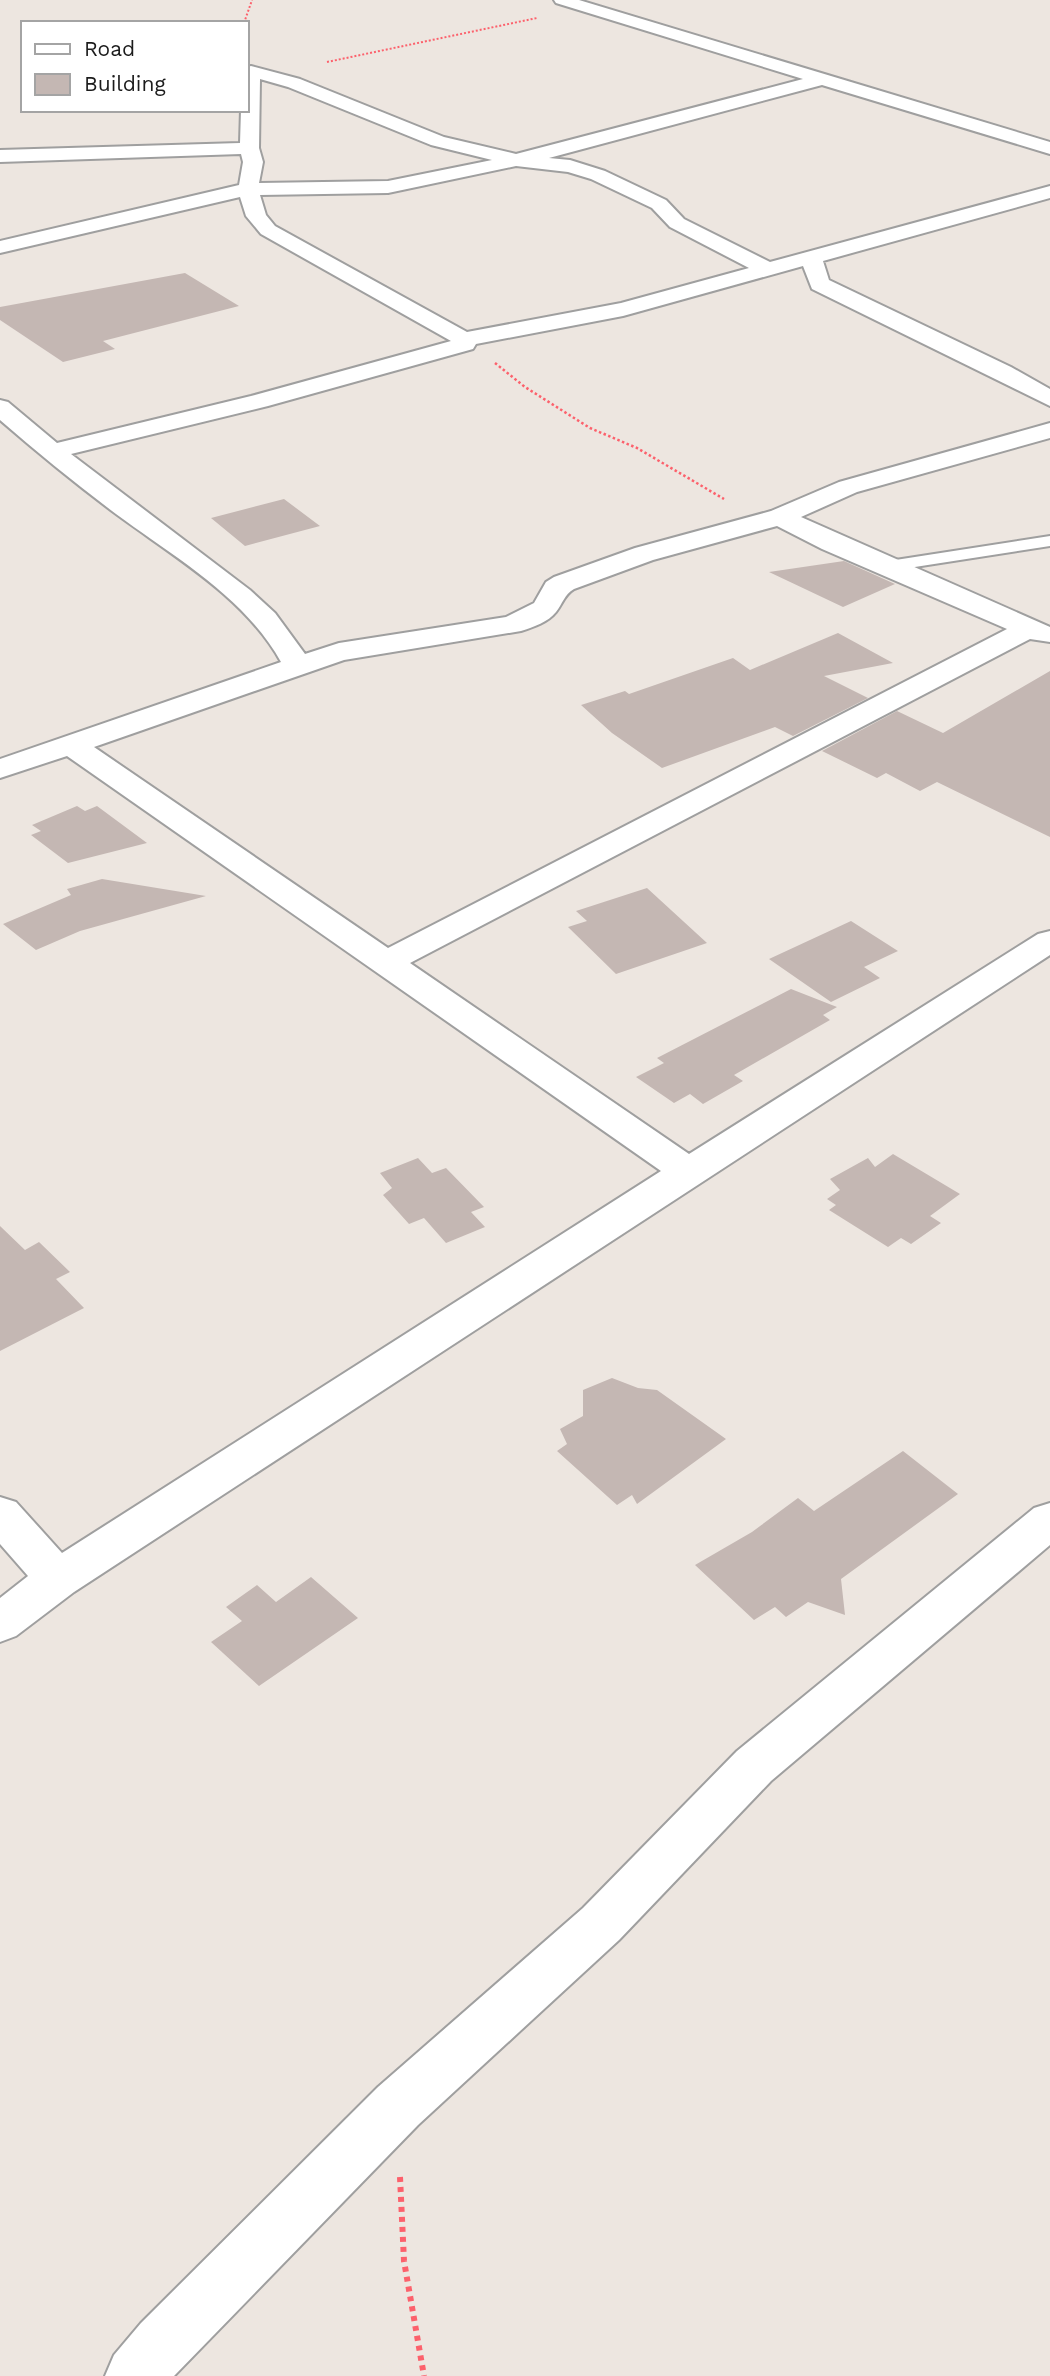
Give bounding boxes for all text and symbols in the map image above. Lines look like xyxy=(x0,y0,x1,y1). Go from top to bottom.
legend xyxy=(21,21,248,112)
text: Road xyxy=(84,36,135,61)
text: Building xyxy=(84,71,166,96)

